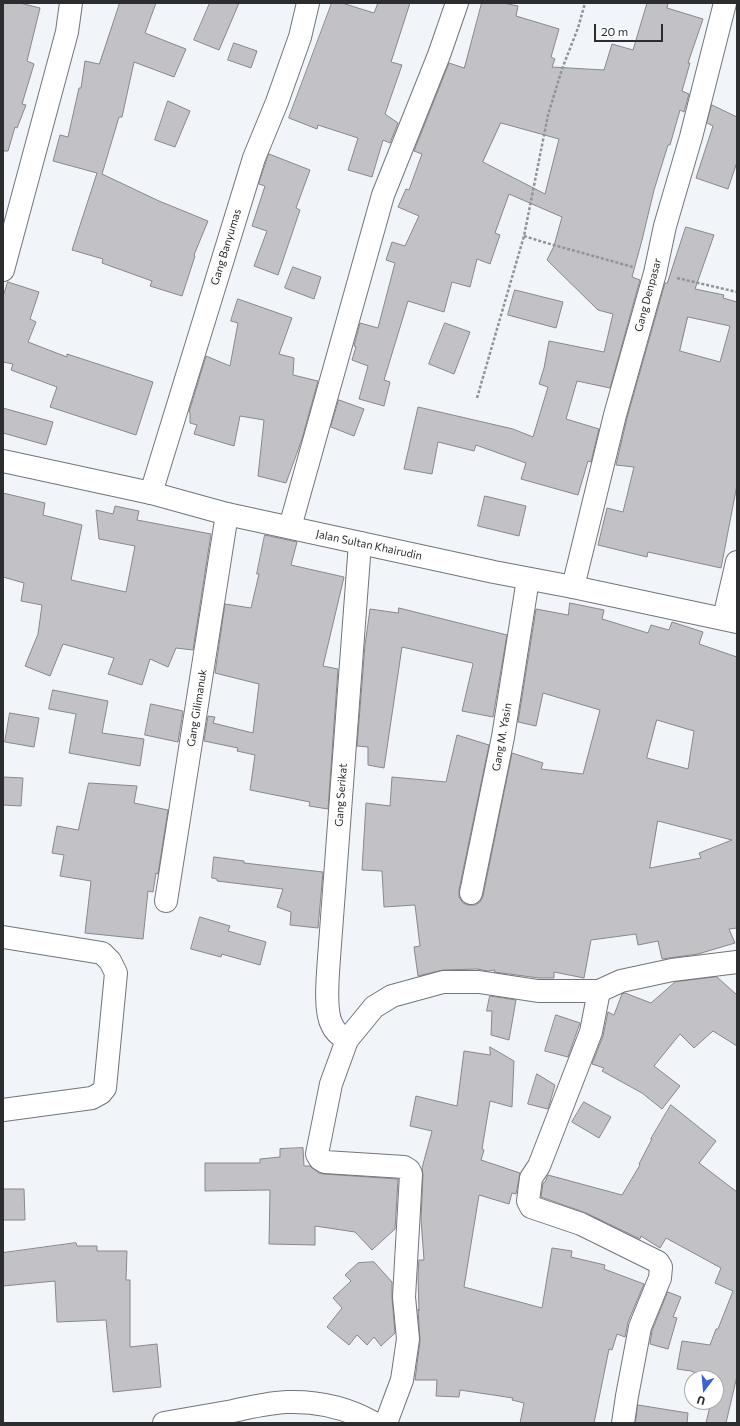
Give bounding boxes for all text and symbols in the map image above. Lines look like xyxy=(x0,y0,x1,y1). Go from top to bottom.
scale bar xyxy=(596,16,665,42)
text: 20 m xyxy=(601,24,628,38)
street label: Gang Banyumas xyxy=(208,207,244,287)
street label: Gang Denpasar xyxy=(632,257,664,333)
street label: Jalan Sultan Khairudin xyxy=(315,527,423,563)
street label: Gang Gilimanuk xyxy=(184,668,210,748)
street label: Gang M. Yasin xyxy=(489,702,515,772)
street label: Gang Serikat xyxy=(332,763,350,827)
north arrow xyxy=(684,1370,724,1410)
text: U xyxy=(695,1394,706,1408)

